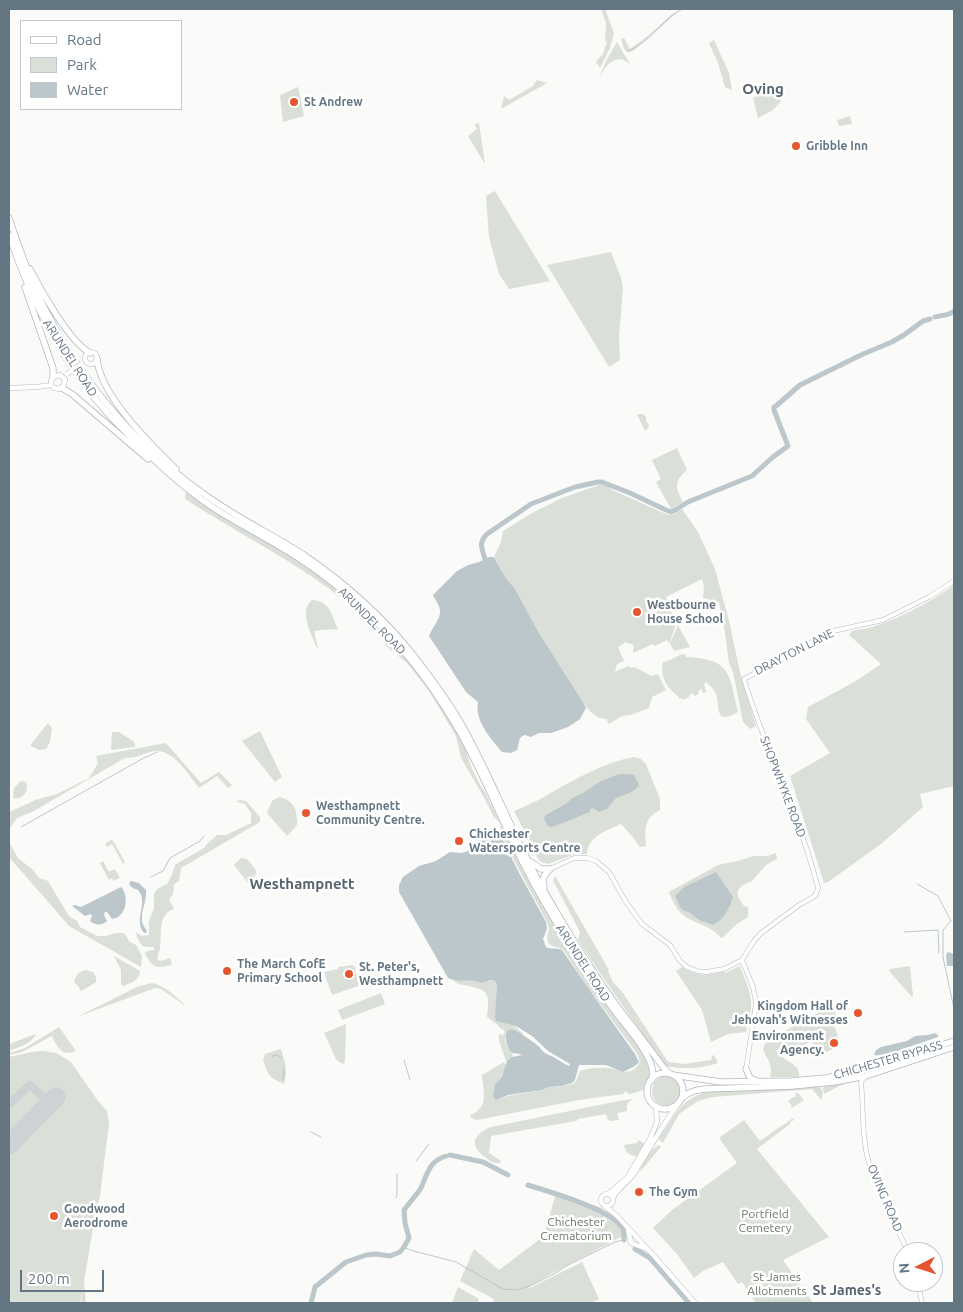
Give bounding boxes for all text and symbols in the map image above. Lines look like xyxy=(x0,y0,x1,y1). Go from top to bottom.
legend xyxy=(20,20,182,110)
text: Road xyxy=(67,31,102,48)
text: Park xyxy=(67,56,97,73)
district label: Oving xyxy=(742,80,784,98)
text: Water xyxy=(67,81,108,98)
place label: St Andrew xyxy=(304,95,363,109)
marker: St Andrew xyxy=(288,96,300,108)
place label: Gribble Inn xyxy=(806,139,868,153)
marker: Gribble Inn xyxy=(790,140,802,152)
street label: ARUNDEL ROAD xyxy=(40,317,100,399)
street label: ARUNDEL ROAD xyxy=(335,584,409,658)
place label: Westbourne House School xyxy=(647,598,723,626)
marker: Westbourne House School xyxy=(631,606,643,618)
street label: DRAYTON LANE xyxy=(752,626,836,678)
street label: SHOPWHYKE ROAD xyxy=(757,734,809,840)
place label: Westhampnett Community Centre. xyxy=(316,799,425,827)
marker: Westhampnett Community Centre. xyxy=(300,807,312,819)
place label: Chichester Watersports Centre xyxy=(469,827,580,855)
marker: Chichester Watersports Centre xyxy=(453,835,465,847)
district label: Westhampnett xyxy=(249,875,355,893)
street label: ARUNDEL ROAD xyxy=(553,922,613,1004)
place label: The March CofE Primary School xyxy=(237,957,326,985)
place label: St. Peter's, Westhampnett xyxy=(359,960,443,988)
marker: The March CofE Primary School xyxy=(221,965,233,977)
marker: St. Peter's, Westhampnett xyxy=(343,968,355,980)
place label: Kingdom Hall of Jehovah's Witnesses xyxy=(732,999,848,1027)
marker: Kingdom Hall of Jehovah's Witnesses xyxy=(852,1007,864,1019)
place label: Environment Agency. xyxy=(752,1029,824,1057)
marker: Environment Agency. xyxy=(828,1037,840,1049)
street label: CHICHESTER BYPASS xyxy=(832,1038,944,1082)
street label: OVING ROAD xyxy=(864,1162,906,1234)
place label: The Gym xyxy=(649,1185,698,1199)
marker: The Gym xyxy=(633,1186,645,1198)
place label: Goodwood Aerodrome xyxy=(64,1202,128,1230)
park label: Portfield Cemetery xyxy=(739,1207,791,1235)
marker: Goodwood Aerodrome xyxy=(48,1210,60,1222)
park label: Chichester Crematorium xyxy=(540,1215,612,1243)
north arrow xyxy=(893,1242,943,1292)
scale bar xyxy=(22,1260,106,1292)
text: N xyxy=(896,1262,912,1274)
text: 200 m xyxy=(28,1270,70,1287)
park label: St James Allotments xyxy=(747,1270,807,1298)
district label: St James's xyxy=(813,1282,881,1298)

